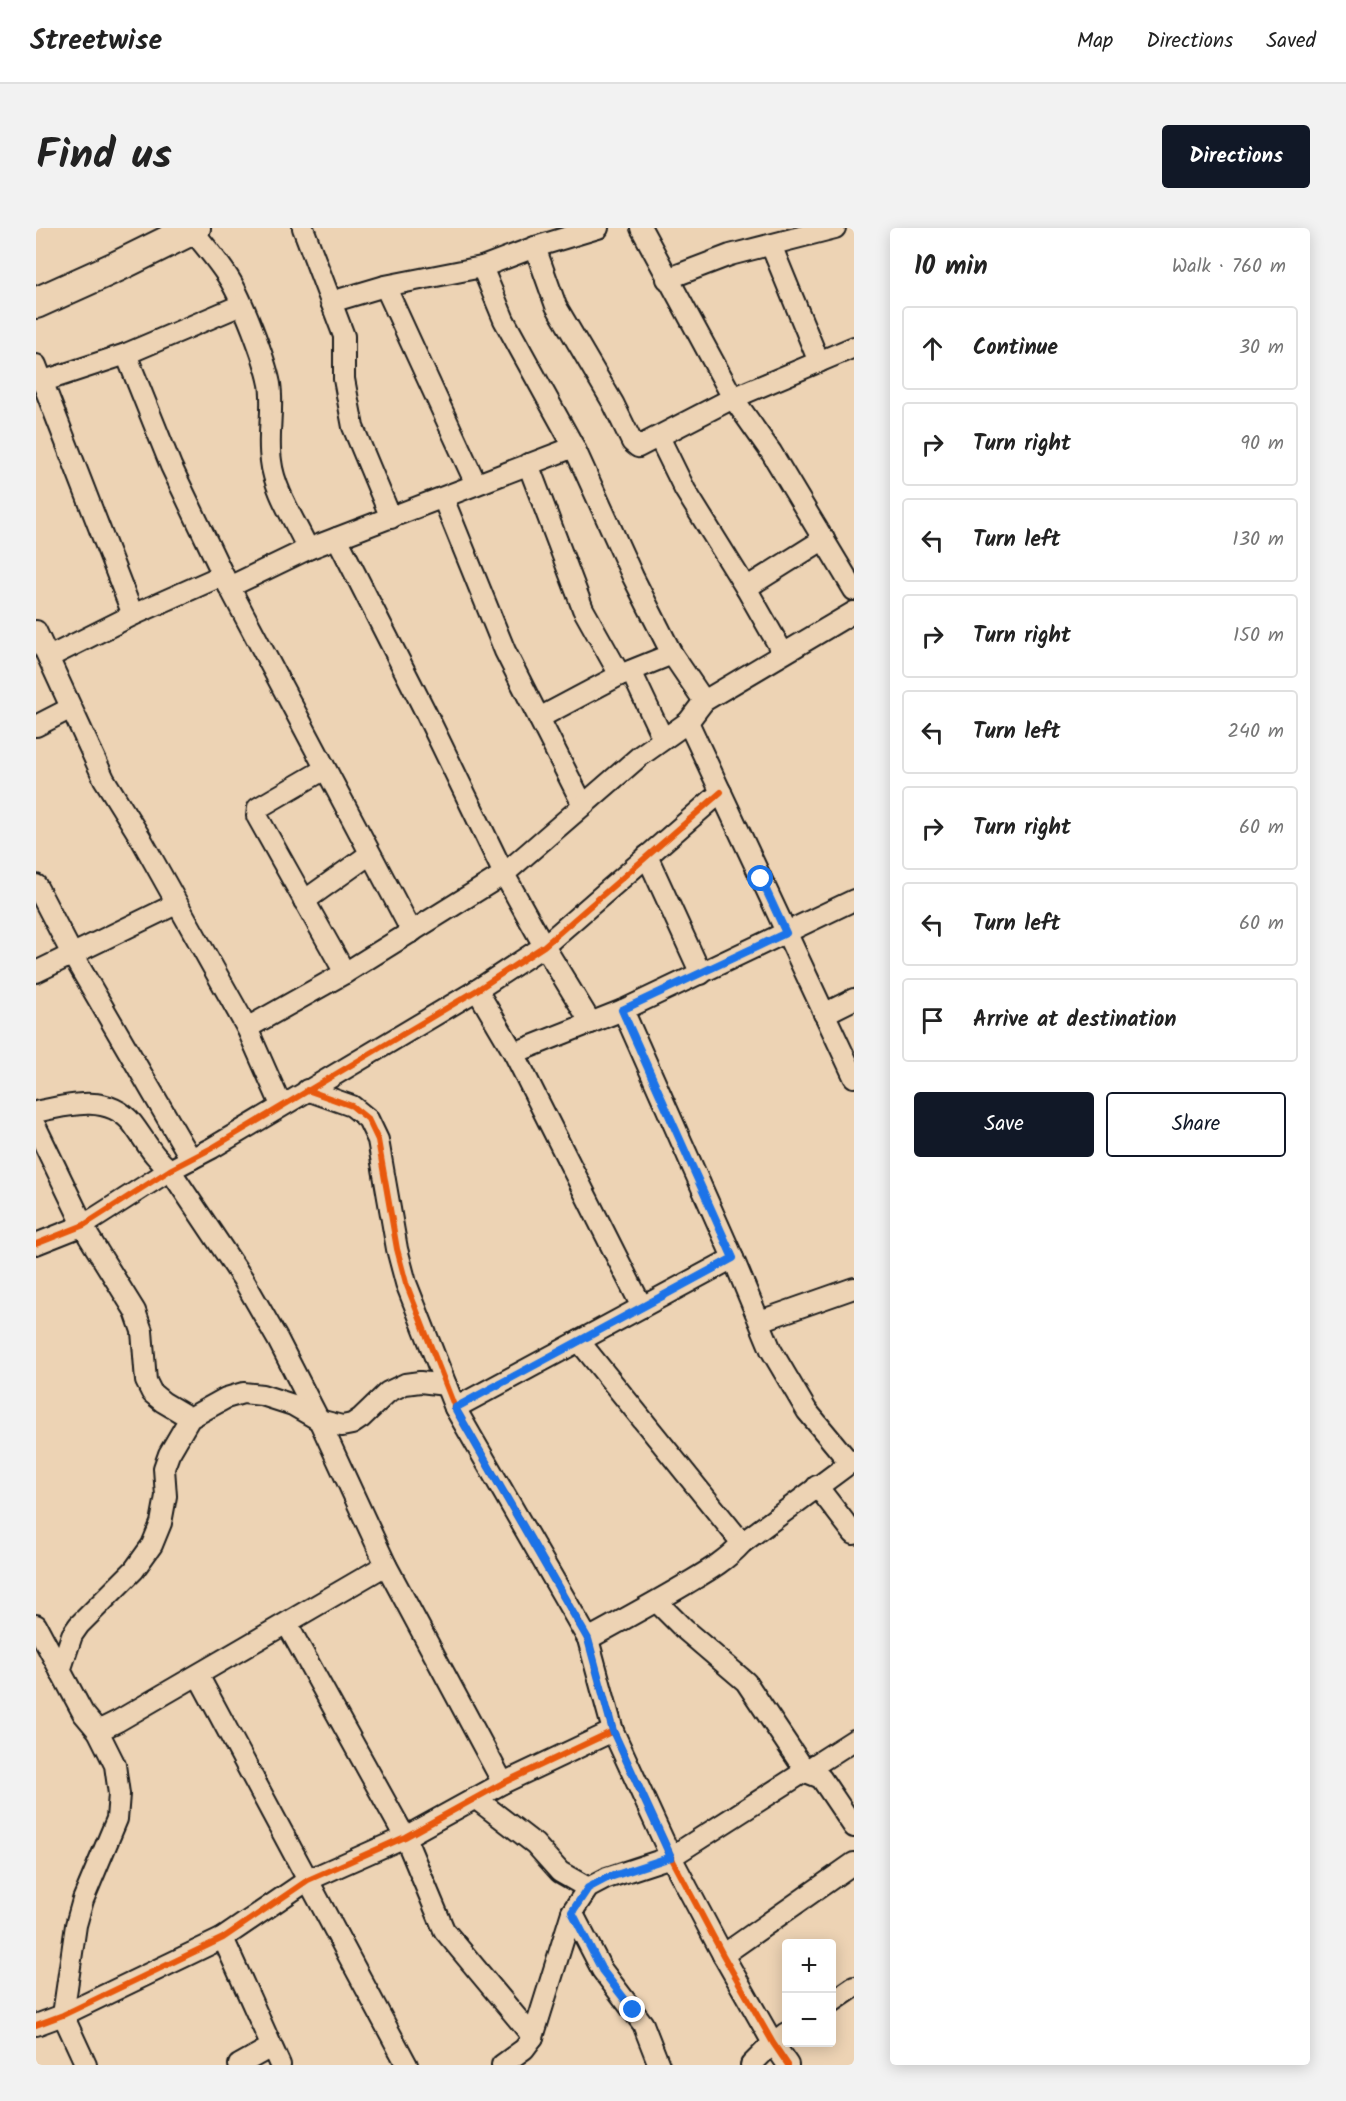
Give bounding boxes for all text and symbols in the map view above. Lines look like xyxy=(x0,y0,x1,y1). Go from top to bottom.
text: Streetwise xyxy=(30,19,162,64)
text: Map xyxy=(1077,25,1113,58)
text: Directions xyxy=(1146,25,1233,58)
text: Saved xyxy=(1266,25,1316,58)
text: Find us xyxy=(36,123,172,190)
button: Directions xyxy=(1162,125,1310,188)
text: 10 min xyxy=(914,246,988,288)
text: Walk · 760 m xyxy=(1172,251,1286,283)
text: Continue xyxy=(973,331,1058,366)
icon: ahead xyxy=(916,332,949,365)
text: 30 m xyxy=(1239,332,1284,364)
text: Turn right xyxy=(973,427,1071,462)
icon: right xyxy=(916,428,949,461)
text: 90 m xyxy=(1240,428,1284,460)
text: Turn left xyxy=(973,523,1060,558)
icon: left xyxy=(916,524,949,557)
text: 130 m xyxy=(1232,524,1284,556)
text: Turn right xyxy=(973,619,1071,654)
icon: right xyxy=(916,620,949,653)
text: 150 m xyxy=(1233,620,1284,652)
text: Turn left xyxy=(973,715,1060,750)
icon: left xyxy=(916,716,949,749)
text: 240 m xyxy=(1227,716,1284,748)
text: Turn right xyxy=(973,811,1071,846)
icon: right xyxy=(916,812,949,845)
text: 60 m xyxy=(1239,812,1284,844)
route start xyxy=(747,865,773,891)
text: Turn left xyxy=(973,907,1060,942)
icon: left xyxy=(916,908,949,941)
text: 60 m xyxy=(1239,908,1284,940)
text: Arrive at destination xyxy=(973,1003,1176,1038)
icon: arrive xyxy=(916,1004,949,1037)
button: Save xyxy=(914,1092,1094,1157)
button: Share xyxy=(1106,1092,1286,1157)
map controls xyxy=(782,1939,836,2047)
button: + xyxy=(782,1939,836,1993)
button: − xyxy=(782,1993,836,2047)
route end xyxy=(619,1996,645,2022)

